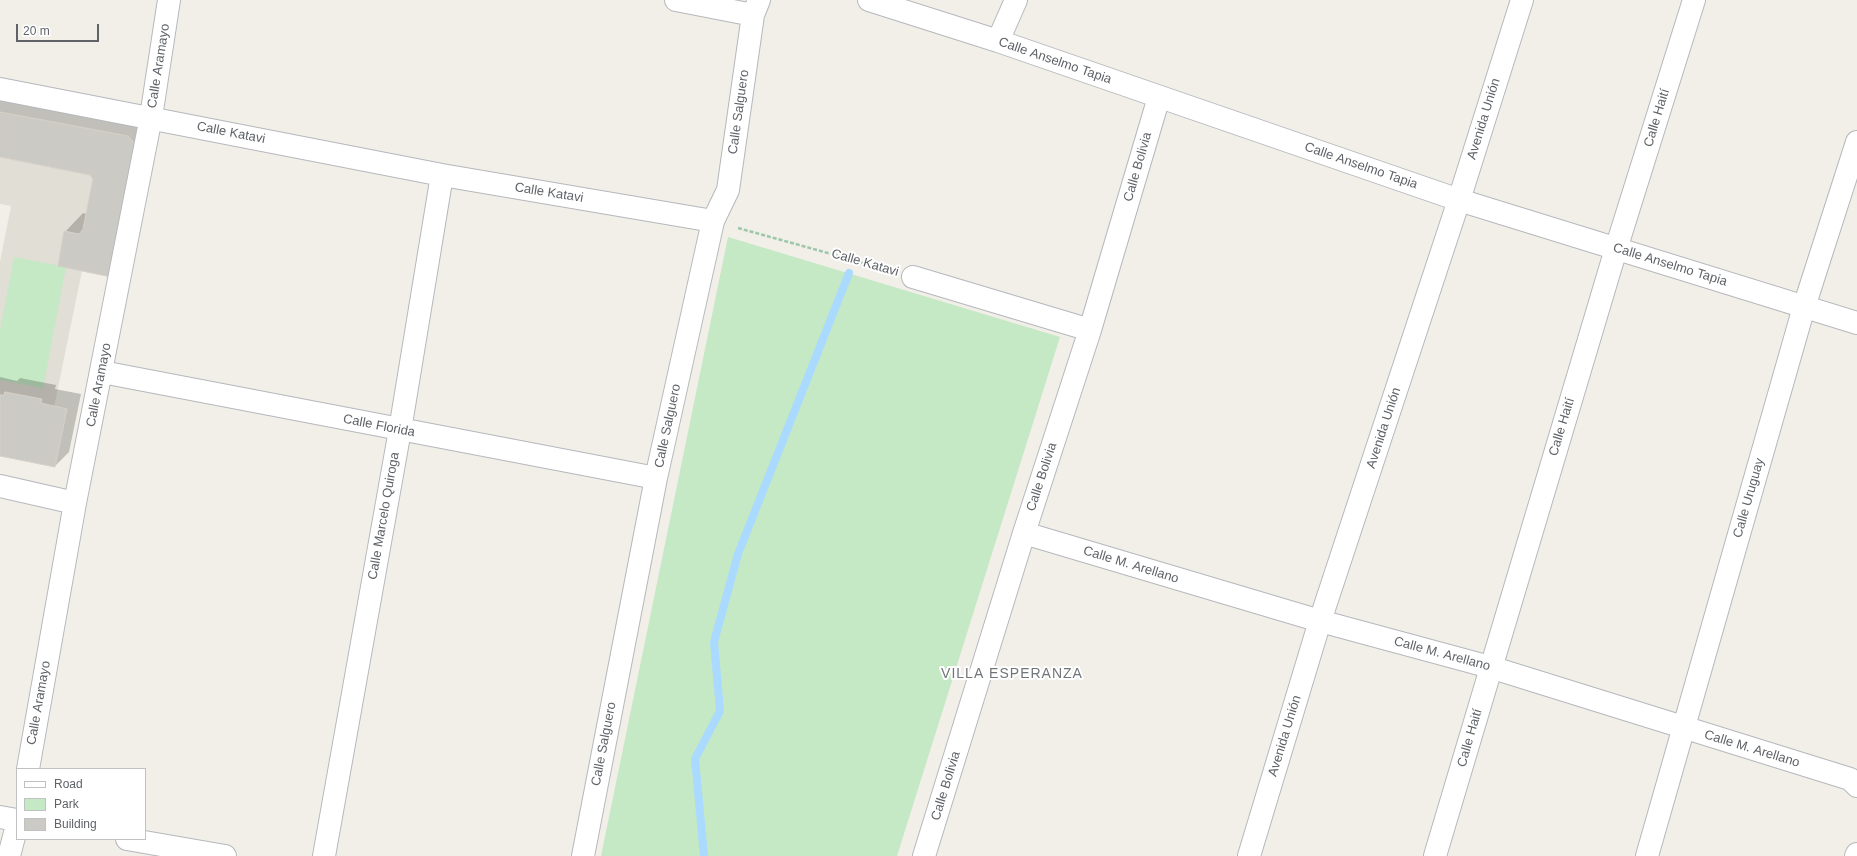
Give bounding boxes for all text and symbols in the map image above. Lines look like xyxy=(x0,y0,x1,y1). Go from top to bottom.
scale bar xyxy=(18,16,101,42)
street label: Calle Aramayo xyxy=(145,23,173,109)
text: 20 m xyxy=(23,24,50,38)
street label: Calle Anselmo Tapia xyxy=(996,34,1114,88)
street label: Calle Salguero xyxy=(725,69,753,155)
street label: Avenida Unión xyxy=(1464,76,1504,162)
street label: Calle Haití xyxy=(1641,87,1673,149)
street label: Calle Katavi xyxy=(195,119,267,147)
street label: Calle Bolivia xyxy=(1121,130,1155,204)
street label: Calle Anselmo Tapia xyxy=(1302,139,1420,193)
street label: Calle Katavi xyxy=(514,180,584,206)
street label: Calle Anselmo Tapia xyxy=(1611,240,1729,290)
street label: Calle Katavi xyxy=(830,246,900,280)
street label: Calle Aramayo xyxy=(83,342,115,428)
street label: Calle Salguero xyxy=(652,383,684,469)
street label: Avenida Unión xyxy=(1364,385,1404,471)
street label: Calle Haití xyxy=(1546,396,1578,458)
street label: Calle Florida xyxy=(342,411,416,441)
street label: Calle Bolivia xyxy=(1024,441,1060,513)
street label: Calle Marcelo Quiroga xyxy=(365,451,403,581)
street label: Calle Uruguay xyxy=(1730,456,1768,540)
street label: Calle M. Arellano xyxy=(1081,543,1181,587)
street label: Calle M. Arellano xyxy=(1392,634,1492,674)
street label: Calle Aramayo xyxy=(24,660,54,746)
district label: VILLA ESPERANZA xyxy=(941,666,1083,682)
street label: Avenida Unión xyxy=(1265,693,1305,779)
street label: Calle Salguero xyxy=(588,701,620,787)
street label: Calle Haití xyxy=(1454,707,1486,769)
street label: Calle M. Arellano xyxy=(1702,727,1802,771)
street label: Calle Bolivia xyxy=(928,750,964,822)
legend xyxy=(16,768,146,840)
text: Road xyxy=(54,777,83,791)
text: Park xyxy=(54,797,79,811)
text: Building xyxy=(54,817,97,831)

